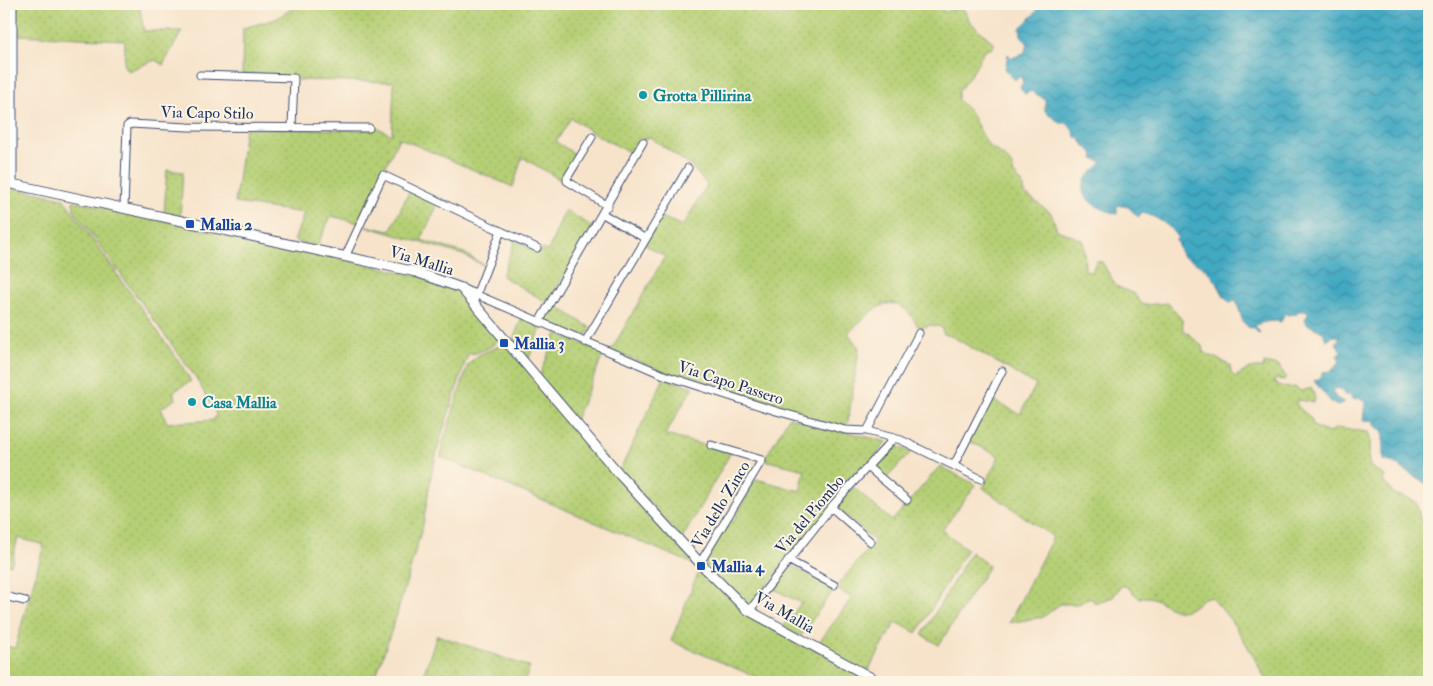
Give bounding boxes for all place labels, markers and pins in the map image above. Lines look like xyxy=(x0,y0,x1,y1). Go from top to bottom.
place label: Grotta Pillirina xyxy=(653,86,752,106)
marker: Grotta Pillirina xyxy=(637,89,649,101)
place label: Mallia 2 xyxy=(199,215,252,235)
marker: Mallia 2 xyxy=(184,218,196,230)
place label: Mallia 3 xyxy=(513,334,565,354)
marker: Mallia 3 xyxy=(498,337,510,349)
place label: Casa Mallia xyxy=(202,393,277,413)
marker: Casa Mallia xyxy=(186,396,198,408)
place label: Mallia 4 xyxy=(710,557,765,577)
marker: Mallia 4 xyxy=(695,560,707,572)

